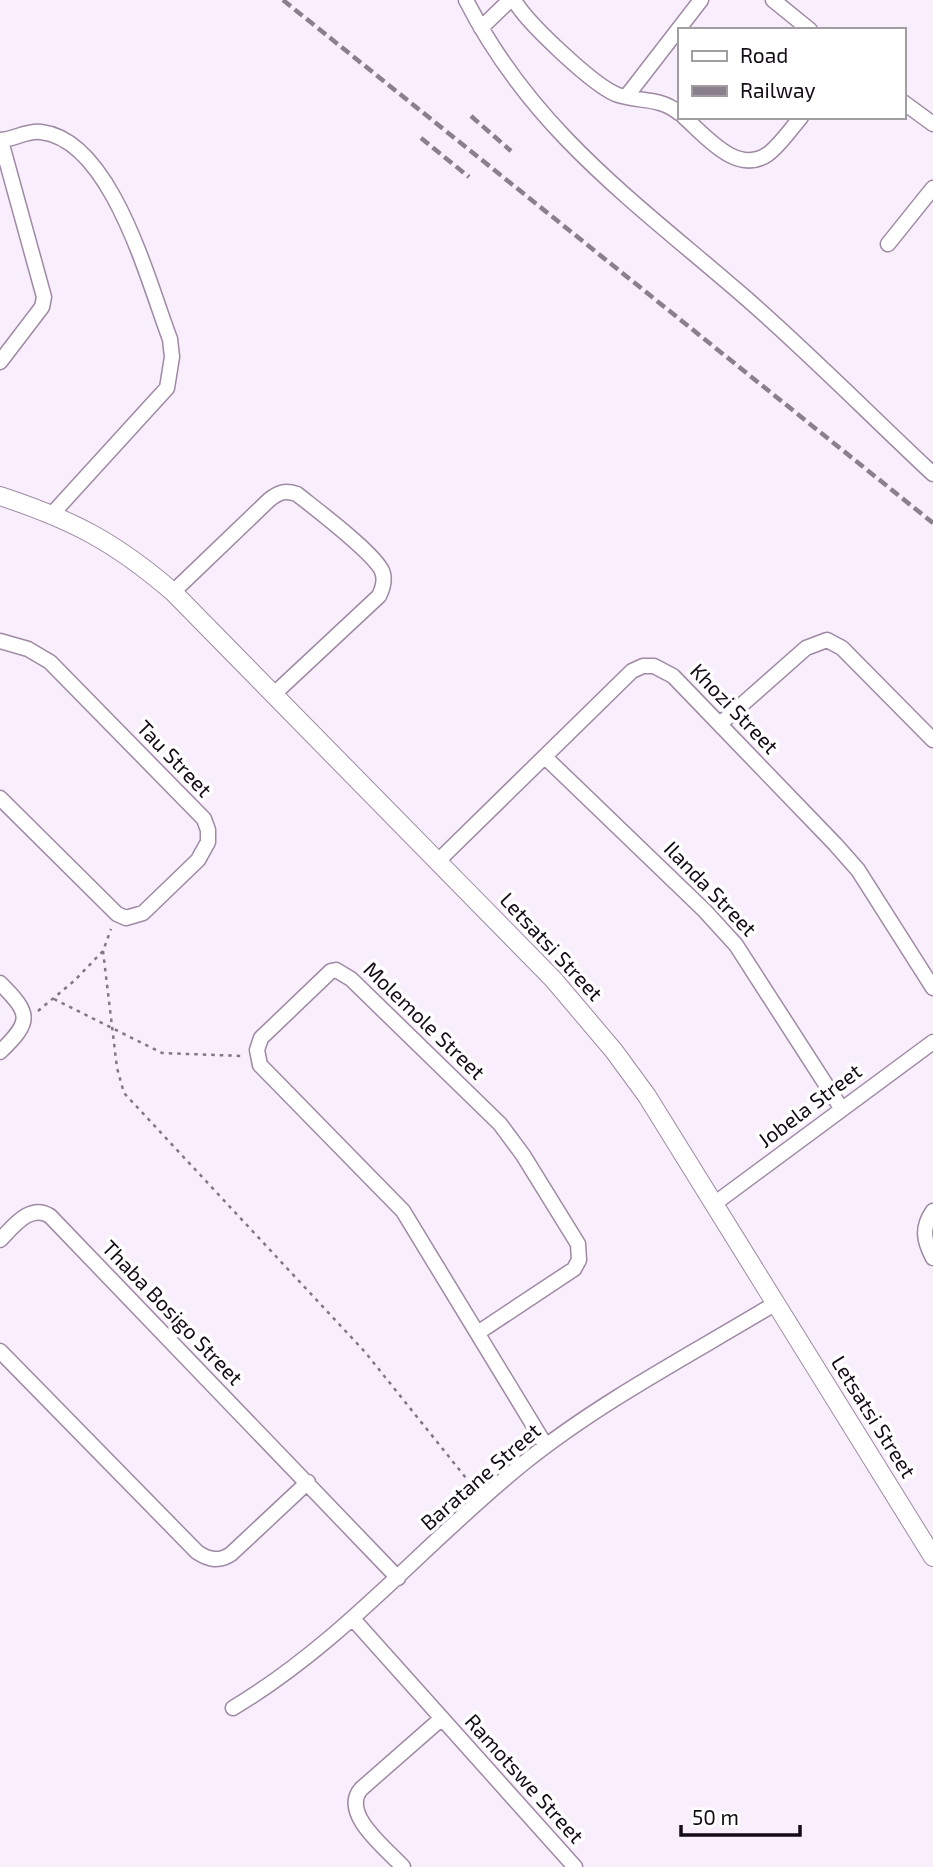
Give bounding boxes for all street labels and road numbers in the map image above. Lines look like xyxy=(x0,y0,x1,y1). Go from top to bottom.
street label: Khozi Street xyxy=(686,658,784,758)
street label: Tau Street xyxy=(132,714,218,801)
street label: Ilanda Street xyxy=(660,835,762,941)
street label: Letsatsi Street xyxy=(496,887,609,1005)
street label: Molemole Street xyxy=(359,956,491,1084)
street label: Jobela Street xyxy=(752,1058,866,1152)
street label: Thaba Bosigo Street xyxy=(98,1234,249,1390)
street label: Letsatsi Street xyxy=(827,1351,922,1482)
street label: Baratane Street xyxy=(415,1417,545,1535)
street label: Ramotswe Street xyxy=(461,1708,590,1848)

